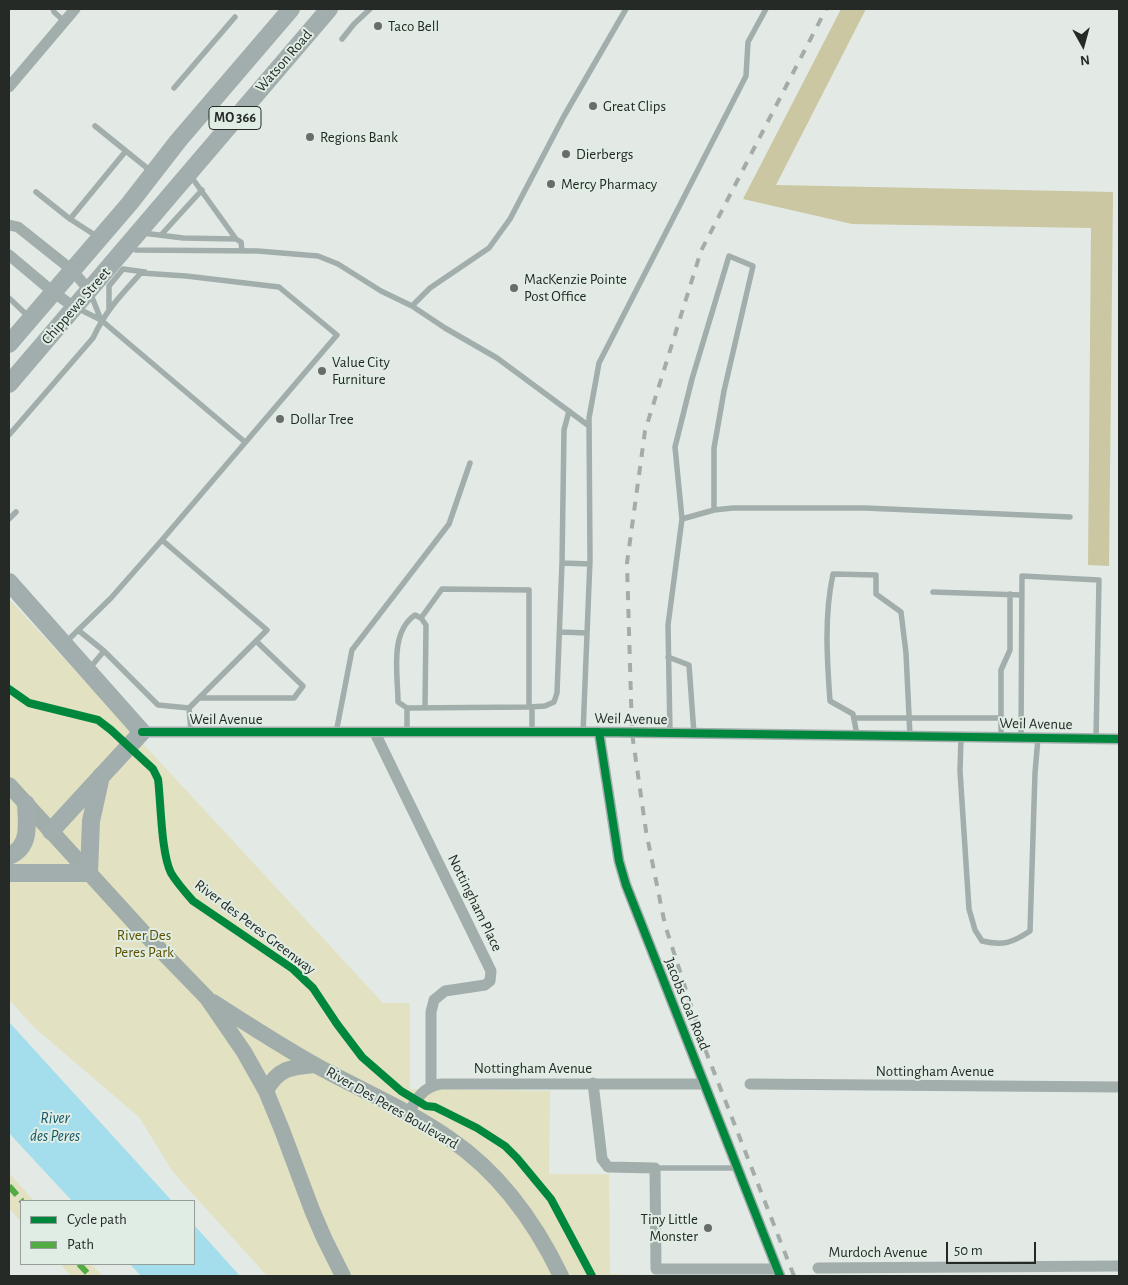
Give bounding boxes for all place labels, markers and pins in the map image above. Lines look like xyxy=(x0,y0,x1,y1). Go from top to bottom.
place label: Taco Bell xyxy=(388,17,439,35)
marker: Taco Bell xyxy=(372,20,384,32)
place label: Great Clips xyxy=(603,97,666,115)
marker: Great Clips xyxy=(587,100,599,112)
place label: Regions Bank xyxy=(320,128,398,146)
marker: Regions Bank xyxy=(304,131,316,143)
place label: Dierbergs xyxy=(576,145,633,163)
marker: Dierbergs xyxy=(560,148,572,160)
place label: Mercy Pharmacy xyxy=(561,175,657,193)
marker: Mercy Pharmacy xyxy=(545,178,557,190)
place label: MacKenzie Pointe Post Office xyxy=(524,270,627,305)
marker: MacKenzie Pointe Post Office xyxy=(508,282,520,294)
place label: Value City Furniture xyxy=(332,353,390,388)
marker: Value City Furniture xyxy=(316,365,328,377)
place label: Dollar Tree xyxy=(290,410,354,428)
marker: Dollar Tree xyxy=(274,413,286,425)
place label: Tiny Little Monster xyxy=(641,1210,698,1245)
marker: Tiny Little Monster xyxy=(702,1222,714,1234)

